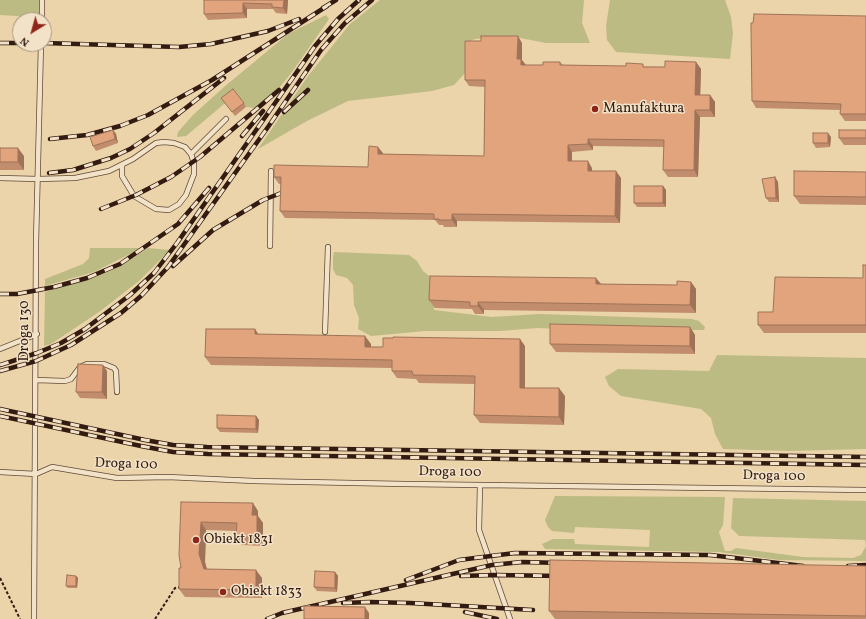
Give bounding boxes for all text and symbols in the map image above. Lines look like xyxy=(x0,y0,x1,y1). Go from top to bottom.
north arrow xyxy=(12,12,52,52)
text: N xyxy=(17,33,33,50)
place label: Manufaktura xyxy=(603,101,684,117)
marker: Manufaktura xyxy=(590,104,600,114)
street label: Droga 130 xyxy=(17,300,33,362)
street label: Droga 100 xyxy=(94,456,158,474)
street label: Droga 100 xyxy=(418,464,482,482)
street label: Droga 100 xyxy=(742,468,806,486)
place label: Obiekt 1831 xyxy=(204,532,273,548)
marker: Obiekt 1831 xyxy=(191,535,201,545)
place label: Obiekt 1833 xyxy=(231,584,302,600)
marker: Obiekt 1833 xyxy=(218,587,228,597)

